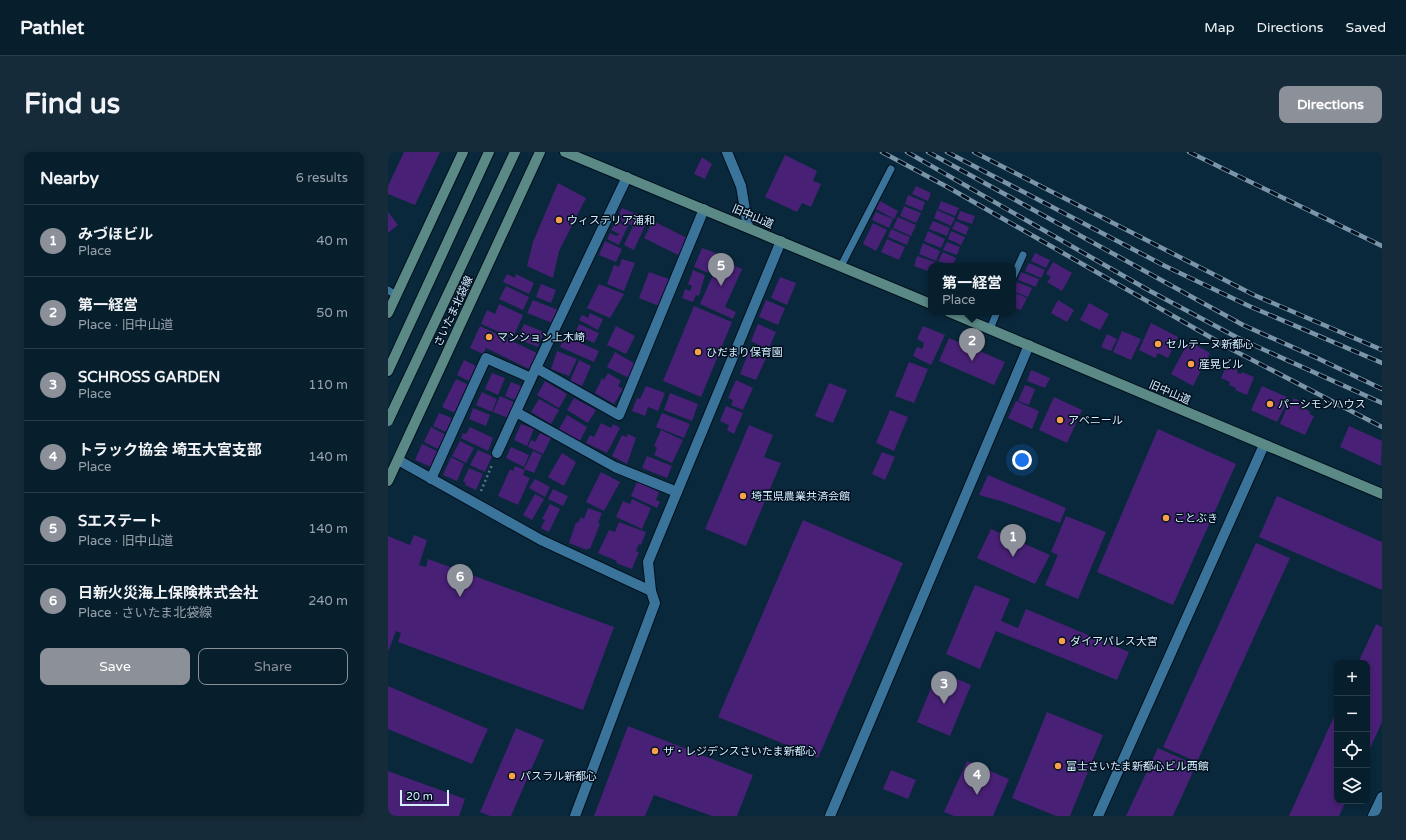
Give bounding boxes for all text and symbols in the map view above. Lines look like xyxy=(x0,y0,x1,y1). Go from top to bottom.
text: Pathlet xyxy=(20,17,84,39)
text: Map xyxy=(1204,19,1235,36)
text: Directions xyxy=(1257,19,1324,36)
text: Saved xyxy=(1346,19,1386,36)
button: Directions xyxy=(1279,86,1382,123)
text: Find us xyxy=(24,87,120,121)
text: Nearby xyxy=(40,168,99,189)
text: 6 results xyxy=(296,170,348,186)
street label: 旧中山道 xyxy=(730,202,776,231)
place label: ウィステリア浦和 xyxy=(567,214,655,227)
marker: ウィステリア浦和 xyxy=(554,215,564,225)
text: みづほビル xyxy=(78,225,153,243)
text: 1 xyxy=(49,233,57,249)
text: 40 m xyxy=(316,233,348,249)
text: Place xyxy=(78,243,111,259)
pin: 5 xyxy=(708,253,734,286)
popup xyxy=(928,263,1016,315)
street label: さいたま北袋線 xyxy=(431,274,476,349)
text: 第一経営 xyxy=(942,274,1002,292)
text: Place xyxy=(942,292,975,308)
text: 第一経営 xyxy=(78,296,138,314)
text: 2 xyxy=(49,305,57,321)
text: 50 m xyxy=(316,305,348,321)
text: Place · 旧中山道 xyxy=(78,317,174,333)
pin: 2 xyxy=(959,328,985,361)
place label: マンション上木崎 xyxy=(497,331,585,344)
marker: マンション上木崎 xyxy=(484,332,494,342)
place label: セルテーヌ新都心 xyxy=(1166,338,1254,351)
marker: セルテーヌ新都心 xyxy=(1153,339,1163,349)
place label: ひだまり保育園 xyxy=(706,346,783,359)
marker: ひだまり保育園 xyxy=(693,347,703,357)
place label: 産晃ビル xyxy=(1199,358,1243,371)
marker: 産晃ビル xyxy=(1186,359,1196,369)
text: SCHROSS GARDEN xyxy=(78,368,220,386)
text: 3 xyxy=(49,377,57,393)
text: 110 m xyxy=(308,377,348,393)
street label: 旧中山道 xyxy=(1147,378,1193,407)
text: Place xyxy=(78,386,111,402)
place label: パーシモンハウス xyxy=(1278,398,1366,411)
marker: パーシモンハウス xyxy=(1265,399,1275,409)
place label: アベニール xyxy=(1068,414,1123,427)
marker: アベニール xyxy=(1055,415,1065,425)
text: トラック協会 埼玉大宮支部 xyxy=(78,441,262,459)
text: 4 xyxy=(49,449,57,465)
text: 140 m xyxy=(308,449,348,465)
your location xyxy=(1012,450,1032,470)
text: Place xyxy=(78,459,111,475)
place label: 埼玉県農業共済会館 xyxy=(751,490,850,503)
marker: 埼玉県農業共済会館 xyxy=(738,491,748,501)
text: Sエステート xyxy=(78,512,162,530)
place label: ことぶき xyxy=(1174,512,1218,525)
marker: ことぶき xyxy=(1161,513,1171,523)
text: 5 xyxy=(49,521,57,537)
text: 140 m xyxy=(308,521,348,537)
pin: 1 xyxy=(1000,524,1026,557)
text: Place · 旧中山道 xyxy=(78,533,174,549)
pin: 6 xyxy=(447,564,473,597)
text: 日新火災海上保険株式会社 xyxy=(78,584,258,602)
text: 6 xyxy=(49,593,57,609)
text: 240 m xyxy=(308,593,348,609)
text: Place · さいたま北袋線 xyxy=(78,605,212,621)
place label: ダイアパレス大宮 xyxy=(1070,635,1158,648)
marker: ダイアパレス大宮 xyxy=(1057,636,1067,646)
button: Save xyxy=(40,648,190,685)
button: Share xyxy=(198,648,348,685)
map controls xyxy=(1334,660,1370,804)
button: + xyxy=(1334,660,1370,696)
pin: 3 xyxy=(931,671,957,704)
button: − xyxy=(1334,696,1370,732)
button: locate xyxy=(1334,732,1370,768)
place label: ザ・レジデンスさいたま新都心 xyxy=(663,745,816,758)
marker: ザ・レジデンスさいたま新都心 xyxy=(650,746,660,756)
place label: 富士さいたま新都心ビル西館 xyxy=(1066,760,1209,773)
marker: 富士さいたま新都心ビル西館 xyxy=(1053,761,1063,771)
pin: 4 xyxy=(964,762,990,795)
button: layers xyxy=(1334,768,1370,804)
place label: パスラル新都心 xyxy=(520,770,597,783)
marker: パスラル新都心 xyxy=(507,771,517,781)
scale bar xyxy=(400,788,449,807)
text: 20 m xyxy=(406,790,433,803)

